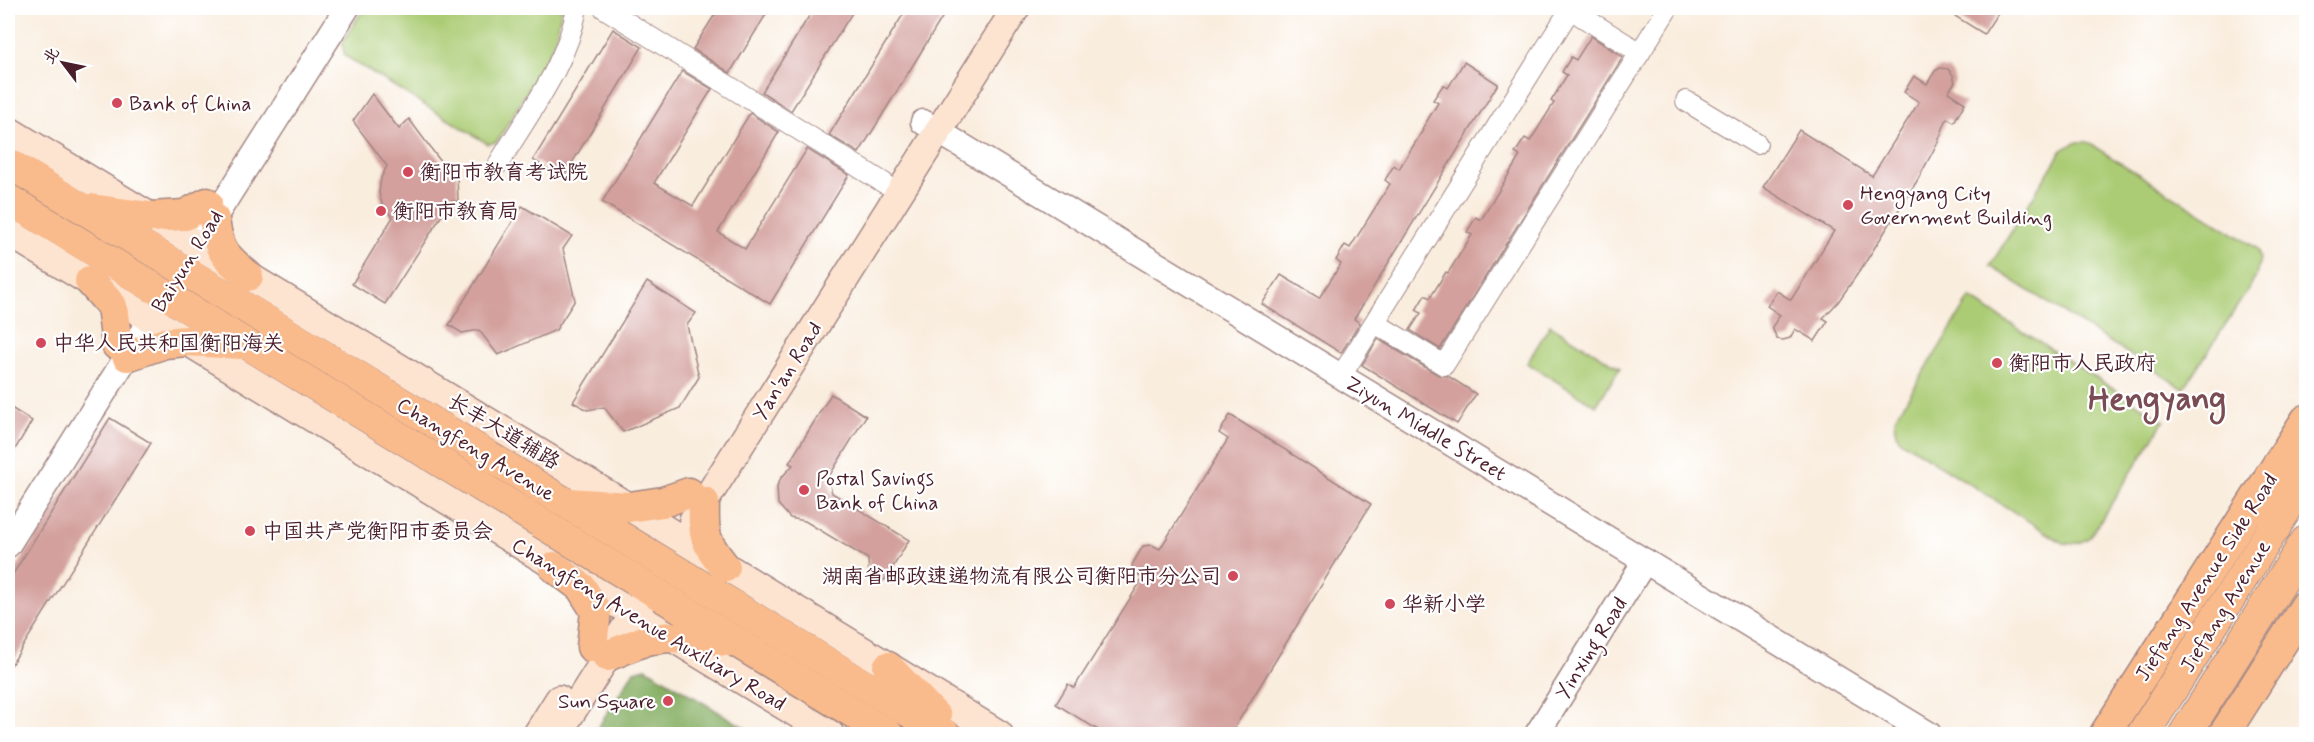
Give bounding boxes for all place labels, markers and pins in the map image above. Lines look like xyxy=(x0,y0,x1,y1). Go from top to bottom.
place label: Bank of China xyxy=(129,90,252,118)
marker: Bank of China xyxy=(110,96,124,110)
place label: 衡阳市教育考试院 xyxy=(420,159,588,187)
marker: 衡阳市教育考试院 xyxy=(401,165,415,179)
place label: Hengyang City Government Building xyxy=(1860,180,2052,232)
place label: 衡阳市教育局 xyxy=(393,198,519,226)
marker: Hengyang City Government Building xyxy=(1841,198,1855,212)
marker: 衡阳市教育局 xyxy=(374,204,388,218)
place label: 中华人民共和国衡阳海关 xyxy=(53,330,284,358)
marker: 中华人民共和国衡阳海关 xyxy=(34,336,48,350)
place label: 衡阳市人民政府 xyxy=(2009,350,2156,378)
marker: 衡阳市人民政府 xyxy=(1990,356,2004,370)
place label: Postal Savings Bank of China xyxy=(816,465,939,517)
marker: Postal Savings Bank of China xyxy=(797,483,811,497)
place label: 中国共产党衡阳市委员会 xyxy=(262,518,493,546)
marker: 中国共产党衡阳市委员会 xyxy=(243,524,257,538)
place label: 湖南省邮政速递物流有限公司衡阳市分公司 xyxy=(822,563,1221,591)
marker: 湖南省邮政速递物流有限公司衡阳市分公司 xyxy=(1226,569,1240,583)
place label: 华新小学 xyxy=(1402,591,1486,619)
marker: 华新小学 xyxy=(1383,597,1397,611)
place label: Sun Square xyxy=(558,688,656,716)
marker: Sun Square xyxy=(661,694,675,708)

